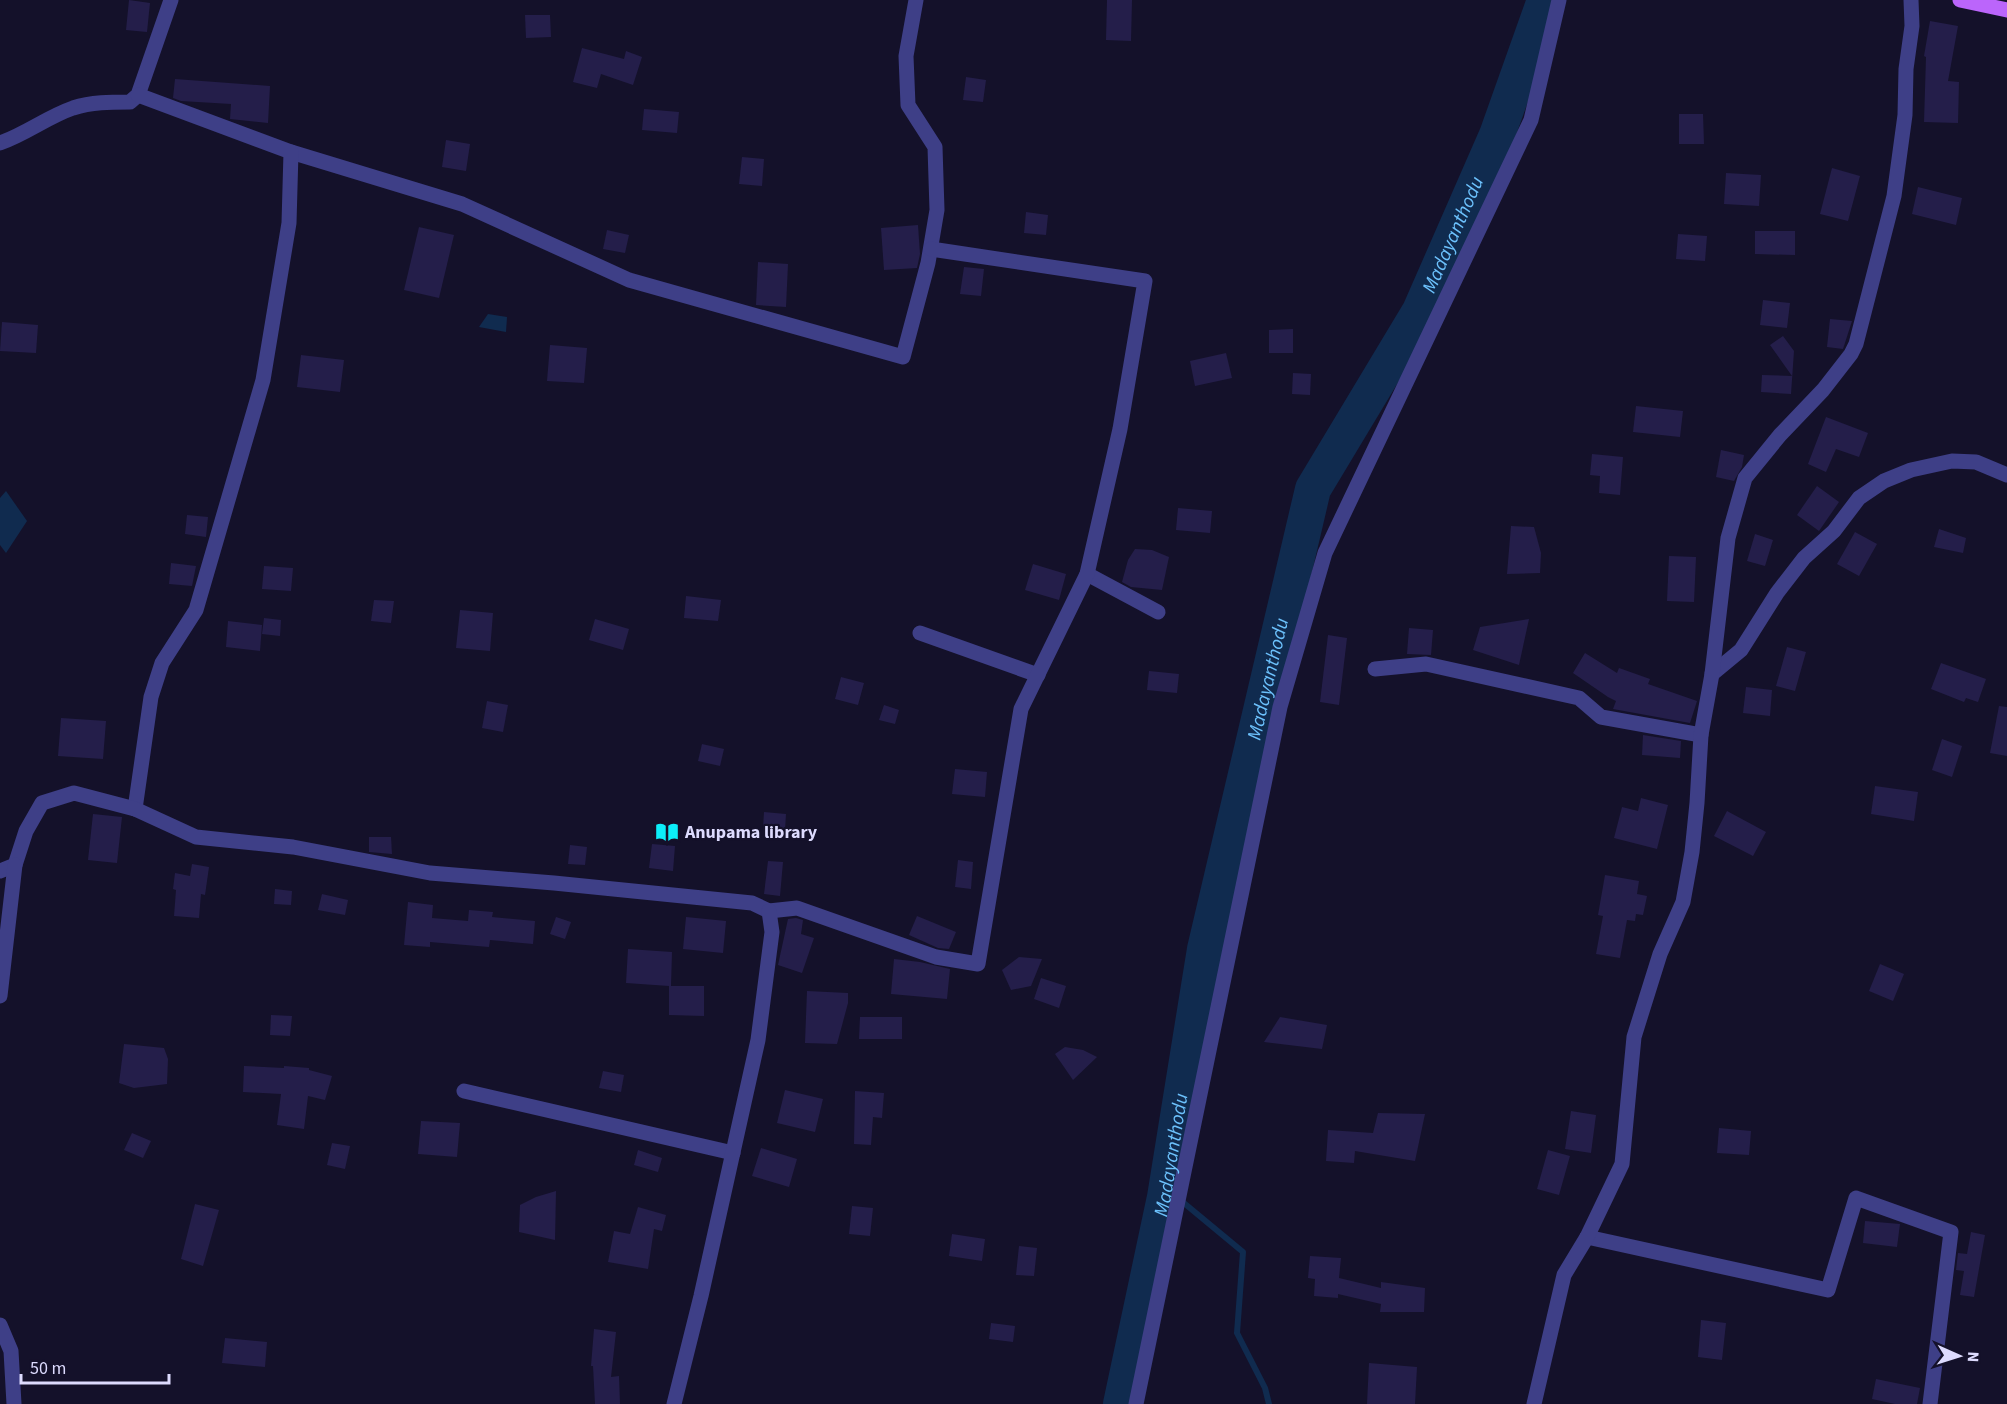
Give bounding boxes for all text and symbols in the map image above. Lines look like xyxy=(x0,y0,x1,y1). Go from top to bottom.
water label: Madayanthodu xyxy=(1415,172,1491,298)
water label: Madayanthodu xyxy=(1240,615,1296,743)
library icon: Anupama library xyxy=(654,819,680,845)
place label: Anupama library xyxy=(684,820,818,845)
water label: Madayanthodu xyxy=(1147,1091,1196,1219)
north arrow xyxy=(1929,1326,1989,1386)
scale bar xyxy=(21,1347,170,1385)
text: N xyxy=(1962,1351,1984,1363)
text: 50 m xyxy=(30,1356,66,1381)

